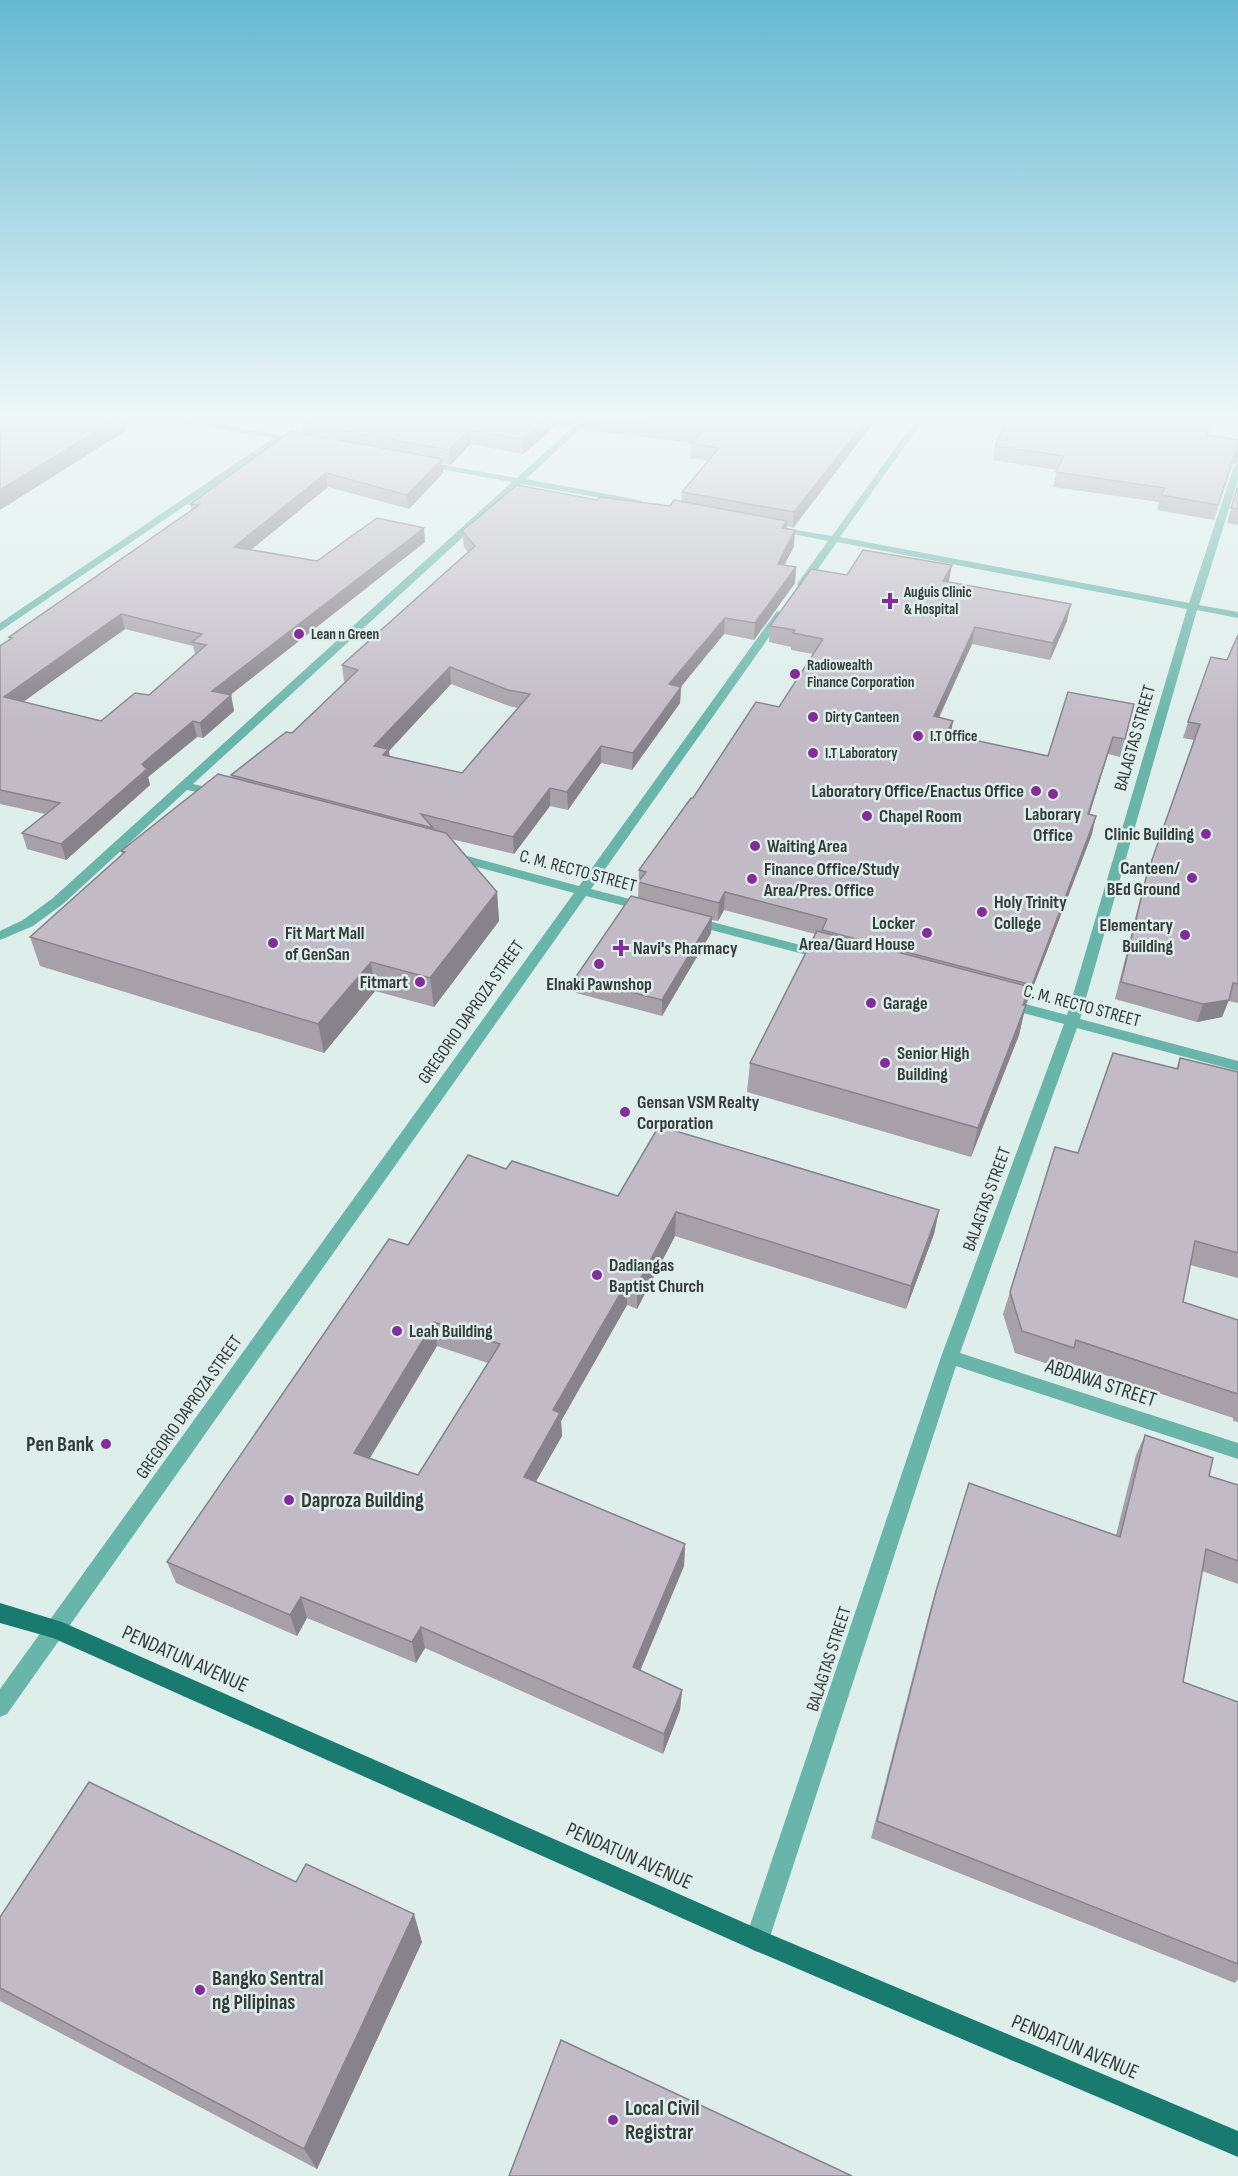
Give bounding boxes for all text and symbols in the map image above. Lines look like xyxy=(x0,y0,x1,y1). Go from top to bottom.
place label: Auguis Clinic & Hospital xyxy=(903,583,972,619)
marker: Auguis Clinic & Hospital xyxy=(881,592,899,610)
place label: Lean n Green xyxy=(311,625,379,644)
marker: Lean n Green xyxy=(292,627,306,641)
place label: Radiowealth Finance Corporation xyxy=(807,656,914,692)
marker: Radiowealth Finance Corporation xyxy=(788,667,802,681)
street label: BALAGTAS STREET xyxy=(1110,683,1160,793)
place label: Dirty Canteen xyxy=(825,708,899,727)
marker: Dirty Canteen xyxy=(806,710,820,724)
place label: I.T Office xyxy=(930,727,978,746)
marker: I.T Office xyxy=(911,729,925,743)
place label: I.T Laboratory xyxy=(825,744,898,763)
marker: I.T Laboratory xyxy=(806,746,820,760)
place label: Laboratory Office/Enactus Office xyxy=(812,781,1024,802)
marker: Laboratory Office/Enactus Office xyxy=(1029,784,1043,798)
marker: Laborary Office xyxy=(1046,787,1060,801)
place label: Laborary Office xyxy=(1025,804,1082,846)
place label: Chapel Room xyxy=(879,806,962,827)
marker: Chapel Room xyxy=(860,809,874,823)
place label: Clinic Building xyxy=(1104,824,1194,845)
marker: Clinic Building xyxy=(1199,827,1213,841)
place label: Waiting Area xyxy=(767,836,847,857)
marker: Waiting Area xyxy=(748,839,762,853)
street label: C. M. RECTO STREET xyxy=(517,845,639,897)
place label: Canteen/ BEd Ground xyxy=(1107,858,1180,900)
place label: Finance Office/Study Area/Pres. Office xyxy=(763,859,900,901)
marker: Canteen/ BEd Ground xyxy=(1185,871,1199,885)
marker: Finance Office/Study Area/Pres. Office xyxy=(745,872,759,886)
place label: Holy Trinity College xyxy=(994,892,1067,934)
marker: Holy Trinity College xyxy=(975,905,989,919)
place label: Locker Area/Guard House xyxy=(798,913,915,955)
place label: Elementary Building xyxy=(1100,915,1174,957)
place label: Fit Mart Mall of GenSan xyxy=(285,923,364,965)
marker: Locker Area/Guard House xyxy=(920,926,934,940)
marker: Elementary Building xyxy=(1178,928,1192,942)
marker: Fit Mart Mall of GenSan xyxy=(266,936,280,950)
street label: GREGORIO DAPROZA STREET xyxy=(414,936,528,1088)
place label: Navi's Pharmacy xyxy=(633,938,738,959)
marker: Navi's Pharmacy xyxy=(614,941,628,955)
marker: Elnaki Pawnshop xyxy=(592,957,606,971)
place label: Fitmart xyxy=(360,972,408,993)
place label: Elnaki Pawnshop xyxy=(546,974,652,995)
marker: Fitmart xyxy=(413,975,427,989)
street label: C. M. RECTO STREET xyxy=(1021,980,1143,1032)
place label: Garage xyxy=(883,993,928,1014)
marker: Garage xyxy=(864,996,878,1010)
place label: Senior High Building xyxy=(897,1043,970,1085)
marker: Senior High Building xyxy=(878,1056,892,1070)
place label: Gensan VSM Realty Corporation xyxy=(637,1092,760,1134)
marker: Gensan VSM Realty Corporation xyxy=(618,1105,632,1119)
street label: BALAGTAS STREET xyxy=(958,1144,1016,1254)
place label: Dadiangas Baptist Church xyxy=(609,1255,704,1297)
marker: Dadiangas Baptist Church xyxy=(590,1268,604,1282)
place label: Leah Building xyxy=(409,1321,493,1342)
marker: Leah Building xyxy=(390,1324,404,1338)
street label: GREGORIO DAPROZA STREET xyxy=(132,1331,246,1483)
street label: ABDAWA STREET xyxy=(1041,1353,1160,1413)
place label: Pen Bank xyxy=(26,1432,94,1457)
marker: Pen Bank xyxy=(99,1437,113,1451)
place label: Daproza Building xyxy=(301,1488,424,1513)
marker: Daproza Building xyxy=(282,1493,296,1507)
street label: BALAGTAS STREET xyxy=(802,1604,856,1714)
street label: PENDATUN AVENUE xyxy=(118,1620,252,1698)
street label: PENDATUN AVENUE xyxy=(562,1817,696,1895)
place label: Bangko Sentral ng Pilipinas xyxy=(212,1966,324,2015)
marker: Bangko Sentral ng Pilipinas xyxy=(193,1983,207,1997)
street label: PENDATUN AVENUE xyxy=(1008,2009,1142,2085)
place label: Local Civil Registrar xyxy=(625,2096,699,2145)
marker: Local Civil Registrar xyxy=(606,2113,620,2127)

